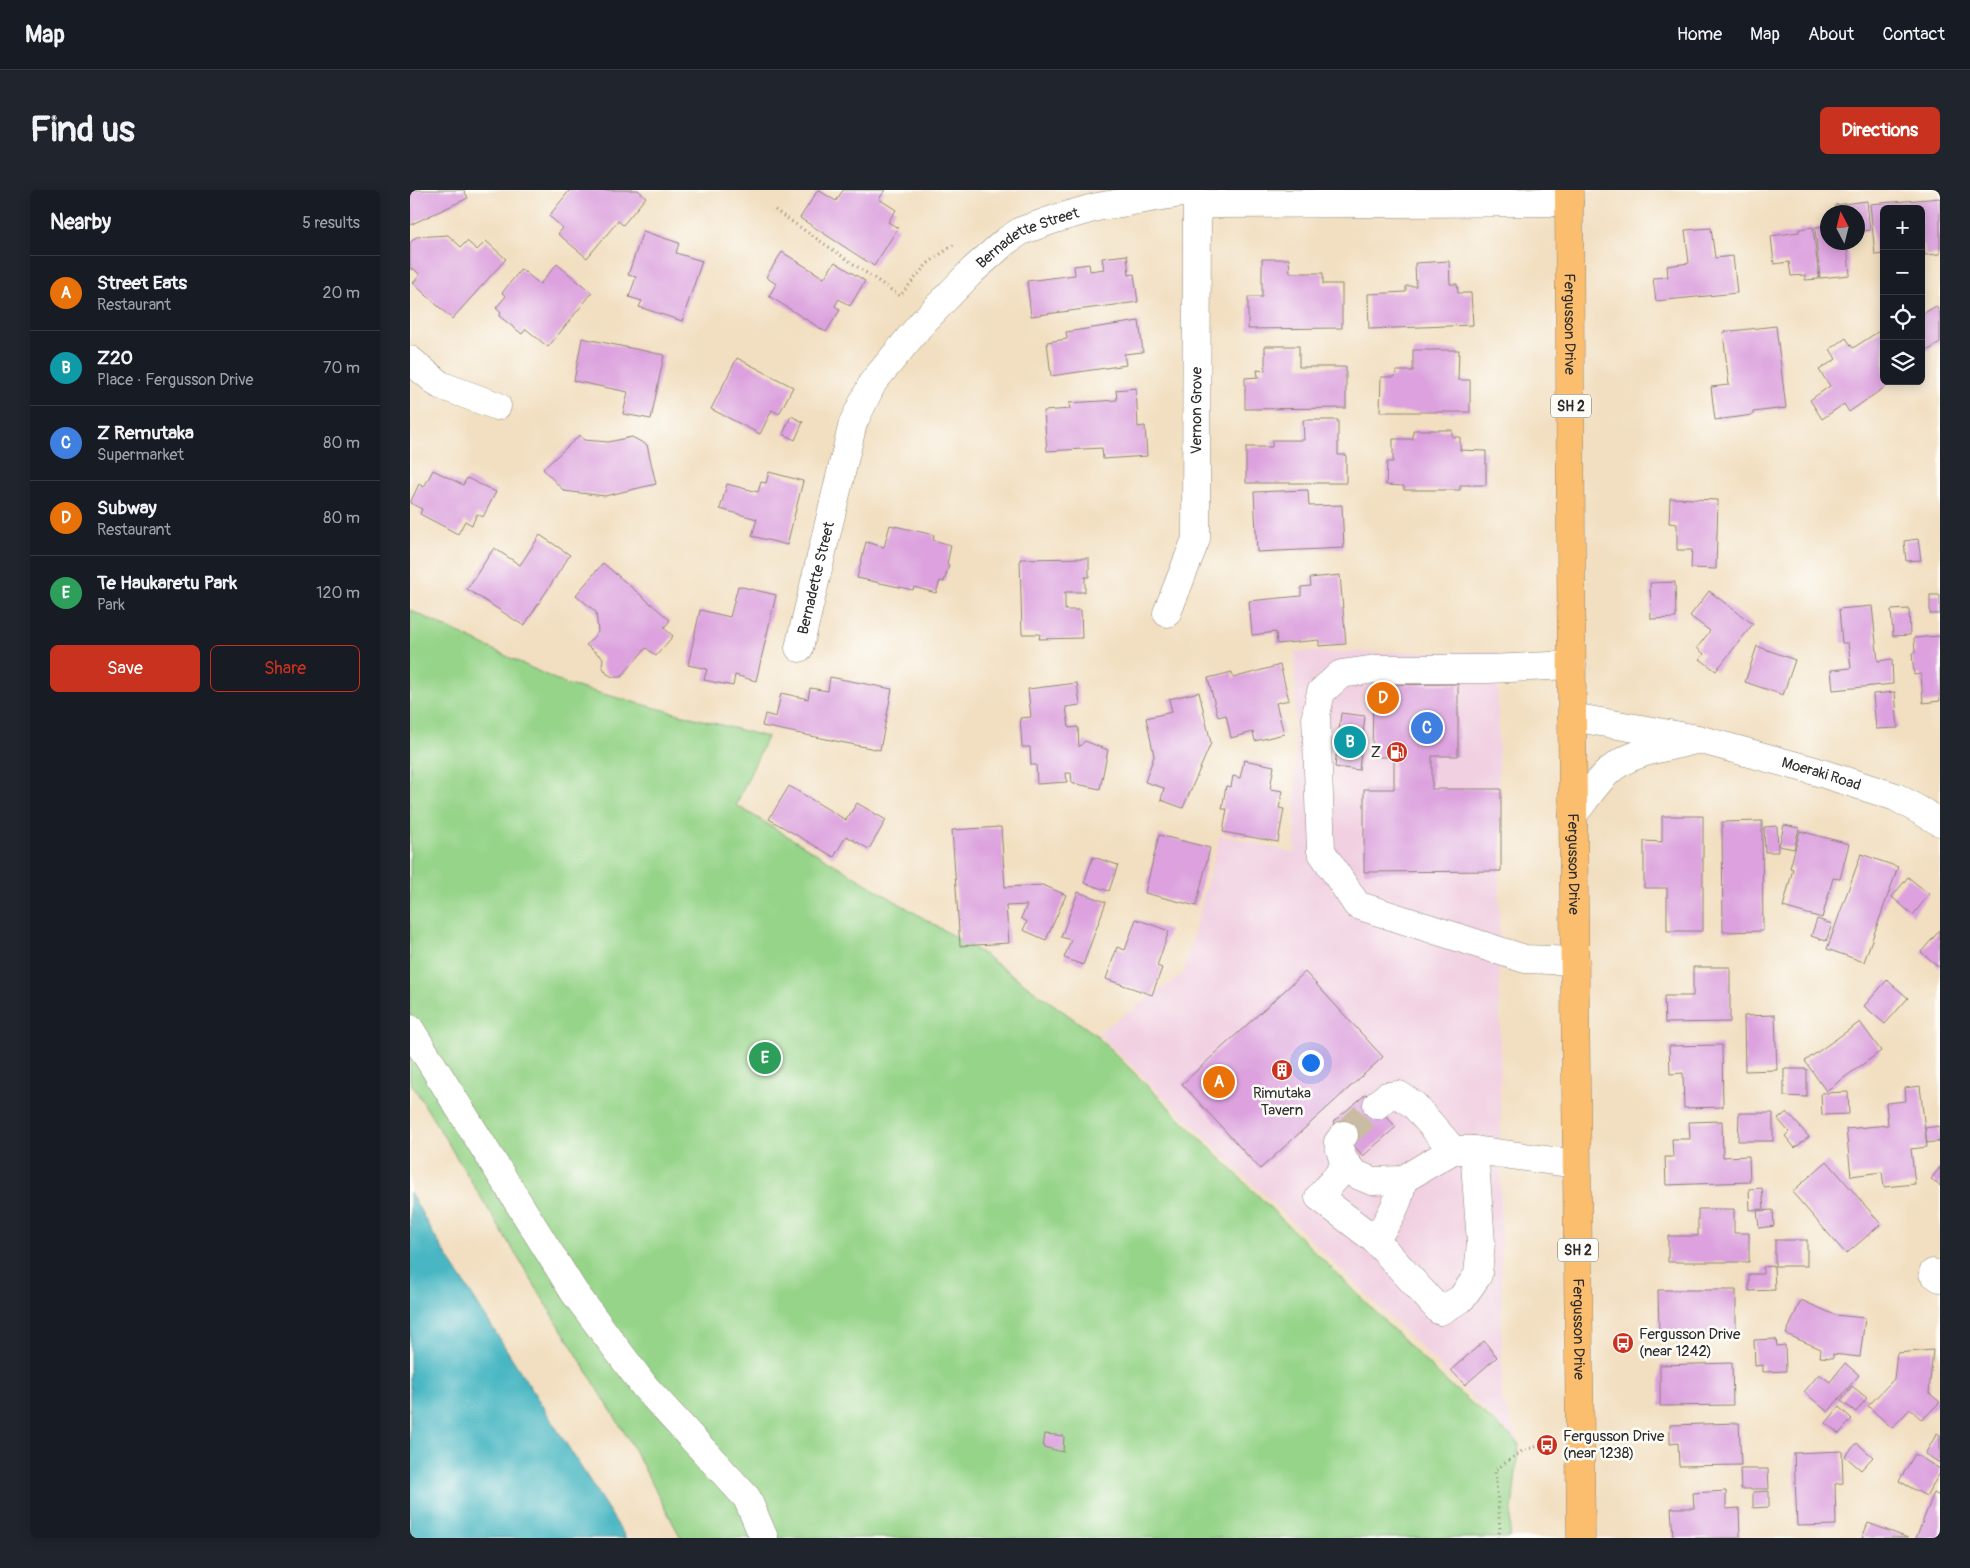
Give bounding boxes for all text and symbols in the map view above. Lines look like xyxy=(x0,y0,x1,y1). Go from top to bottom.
text: Map xyxy=(25,20,65,49)
text: Home xyxy=(1677,23,1722,46)
text: Map xyxy=(1750,23,1780,46)
text: About xyxy=(1808,23,1854,46)
text: Contact xyxy=(1882,23,1945,46)
button: Directions xyxy=(1820,107,1940,154)
text: Find us xyxy=(30,108,135,152)
street label: Bernadette Street xyxy=(972,203,1082,272)
north arrow xyxy=(1820,205,1865,250)
map controls xyxy=(1880,205,1925,385)
button: + xyxy=(1880,205,1925,250)
text: Nearby xyxy=(50,209,111,236)
text: 5 results xyxy=(302,213,360,233)
button: − xyxy=(1880,250,1925,295)
text: Street Eats xyxy=(97,271,187,295)
street label: Fergusson Drive xyxy=(1560,273,1580,375)
text: A xyxy=(61,283,71,303)
text: 20 m xyxy=(322,283,360,303)
text: Restaurant xyxy=(97,295,171,315)
button: locate xyxy=(1880,295,1925,340)
button: layers xyxy=(1880,340,1925,385)
text: Z2O xyxy=(97,346,133,370)
text: B xyxy=(61,358,71,378)
text: 70 m xyxy=(323,358,360,378)
street label: Vernon Grove xyxy=(1187,366,1206,454)
text: Place · Fergusson Drive xyxy=(97,370,253,390)
road number: SH 2 xyxy=(1551,395,1591,418)
text: Z Remutaka xyxy=(97,421,194,445)
text: C xyxy=(61,433,71,453)
text: 80 m xyxy=(323,433,360,453)
text: Supermarket xyxy=(97,445,184,465)
text: Subway xyxy=(97,496,157,520)
text: D xyxy=(61,508,71,528)
text: 80 m xyxy=(323,508,360,528)
street label: Bernadette Street xyxy=(793,519,839,636)
text: Restaurant xyxy=(97,520,171,540)
text: Te Haukaretu Park xyxy=(97,571,237,595)
text: E xyxy=(62,583,70,603)
text: 120 m xyxy=(316,583,360,603)
text: Park xyxy=(97,595,125,615)
button: Save xyxy=(50,645,200,692)
button: Share xyxy=(210,645,360,692)
pin: D xyxy=(1367,679,1399,717)
pin: C xyxy=(1411,709,1443,747)
pin: B xyxy=(1334,723,1366,761)
fuel station icon: Z xyxy=(1385,740,1409,764)
place label: Z xyxy=(1371,743,1381,762)
street label: Moeraki Road xyxy=(1780,753,1863,795)
street label: Fergusson Drive xyxy=(1564,813,1584,915)
pin: E xyxy=(749,1039,781,1077)
your location xyxy=(1298,1050,1324,1076)
building icon: Rimutaka Tavern xyxy=(1270,1058,1294,1082)
pin: A xyxy=(1203,1063,1235,1101)
place label: Rimutaka Tavern xyxy=(1253,1084,1311,1120)
road number: SH 2 xyxy=(1558,1238,1598,1262)
street label: Fergusson Drive xyxy=(1569,1278,1589,1380)
place label: Fergusson Drive (near 1242) xyxy=(1639,1325,1741,1361)
bus stop icon: Fergusson Drive (near 1242) xyxy=(1611,1331,1635,1355)
place label: Fergusson Drive (near 1238) xyxy=(1563,1427,1665,1463)
bus stop icon: Fergusson Drive (near 1238) xyxy=(1535,1433,1559,1457)

